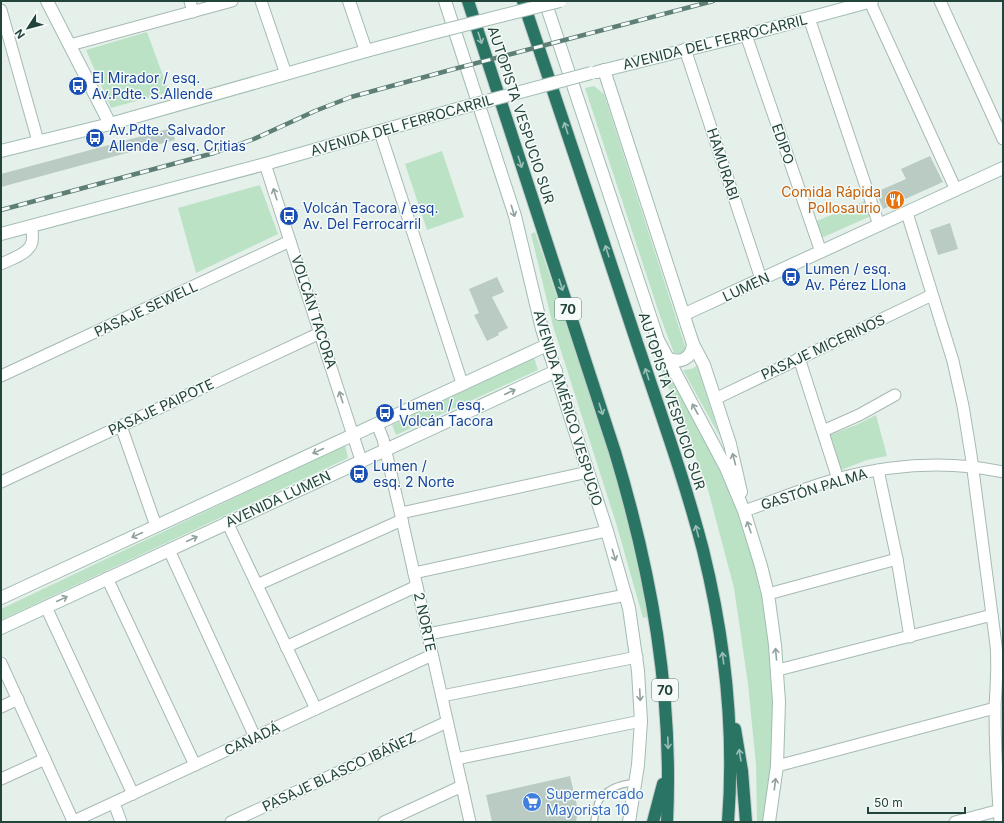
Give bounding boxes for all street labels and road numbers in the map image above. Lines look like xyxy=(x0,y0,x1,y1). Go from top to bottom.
street label: AVENIDA DEL FERROCARRIL xyxy=(621,10,809,73)
street label: AUTOPISTA VESPUCIO SUR xyxy=(485,24,558,206)
street label: AVENIDA DEL FERROCARRIL xyxy=(308,90,495,159)
street label: EDIPO xyxy=(769,121,798,166)
street label: HAMURABI xyxy=(704,126,743,202)
street label: VOLCÁN TACORA xyxy=(288,253,341,371)
street label: LUMEN xyxy=(720,268,772,305)
street label: PASAJE SEWELL xyxy=(91,277,200,340)
road number: 70 xyxy=(555,298,581,320)
street label: AVENIDA AMÉRICO VESPUCIO xyxy=(531,308,606,508)
street label: AUTOPISTA VESPUCIO SUR xyxy=(636,310,709,492)
street label: PASAJE MICERINOS xyxy=(758,310,887,383)
street label: PASAJE PAIPOTE xyxy=(105,375,216,438)
street label: GASTÓN PALMA xyxy=(759,464,869,513)
street label: AVENIDA LUMEN xyxy=(222,467,333,530)
street label: 2 NORTE xyxy=(411,591,440,653)
road number: 70 xyxy=(652,679,678,701)
street label: CANADÁ xyxy=(221,718,282,759)
street label: PASAJE BLASCO IBÁÑEZ xyxy=(259,728,418,815)

